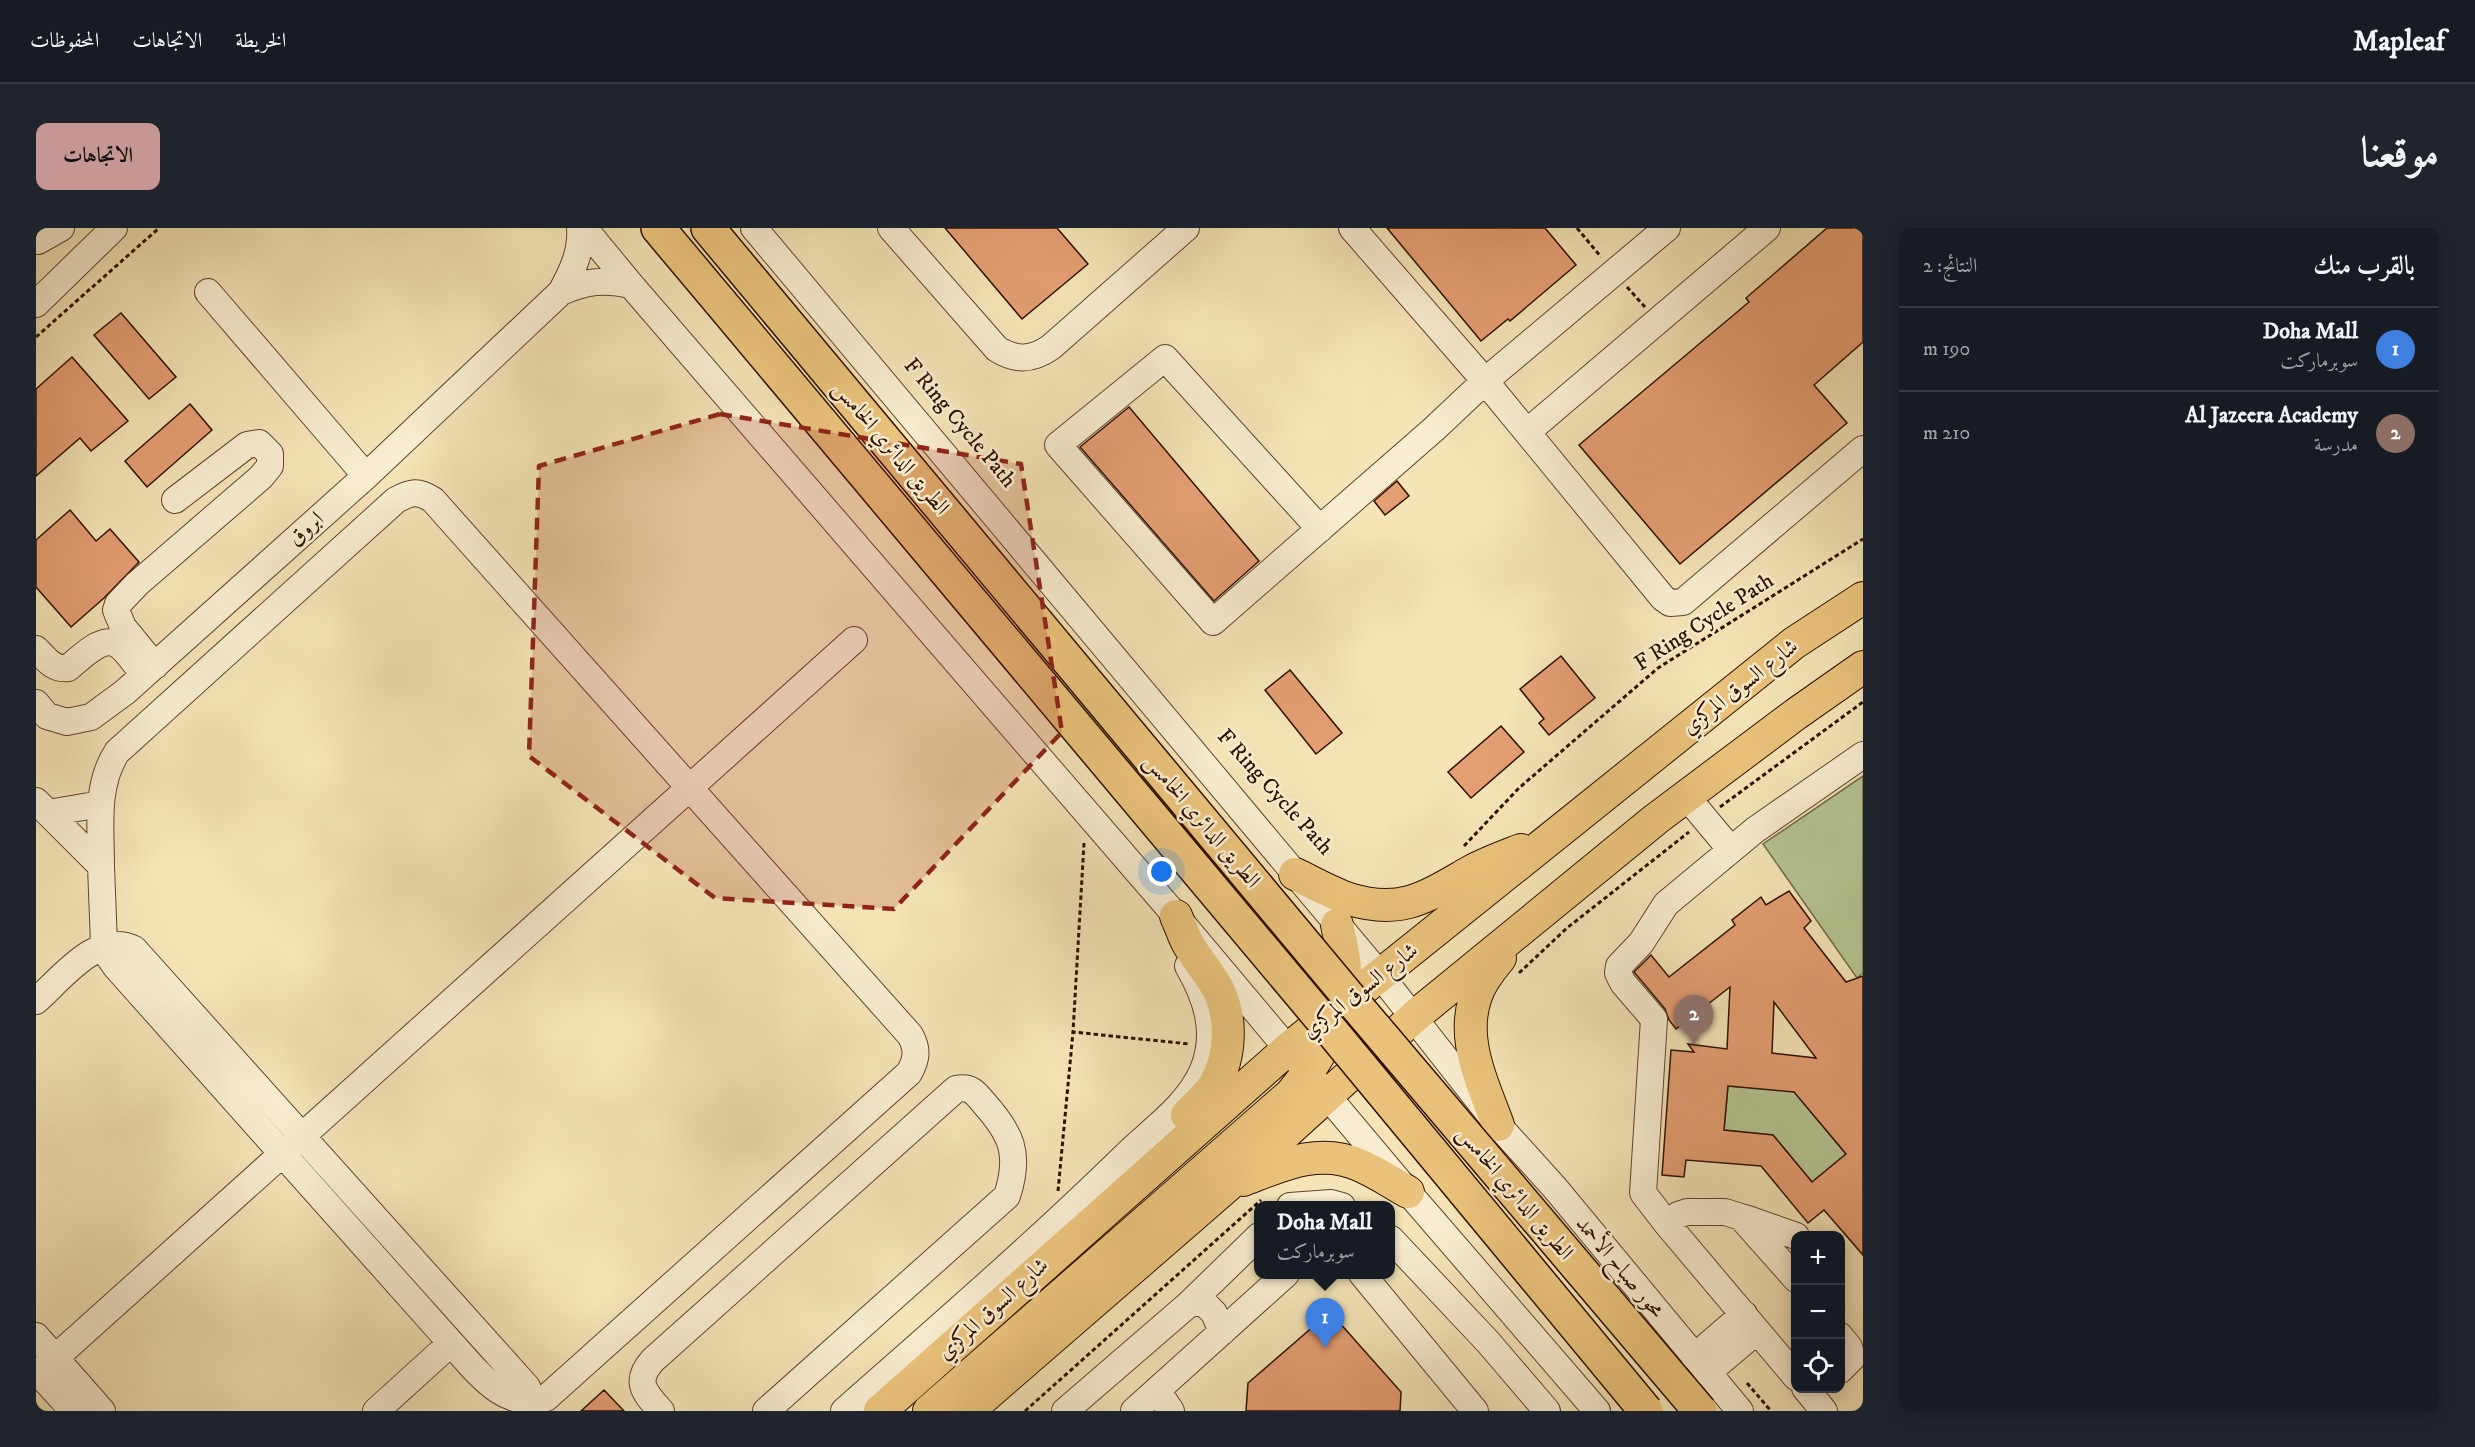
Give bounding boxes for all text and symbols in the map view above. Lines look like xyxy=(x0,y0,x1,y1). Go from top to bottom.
text: Mapleaf xyxy=(2353,24,2445,59)
text: المحفوظات xyxy=(30,28,99,54)
text: الاتجاهات xyxy=(132,28,202,54)
text: الخريطة xyxy=(235,28,286,54)
button: الاتجاهات xyxy=(36,123,160,190)
text: موقعنا xyxy=(2361,128,2439,180)
text: بالقرب منك xyxy=(2313,250,2415,283)
text: النتائج: 2 xyxy=(1923,254,1977,279)
text: Doha Mall xyxy=(2263,318,2358,345)
text: 190 m xyxy=(1923,337,1970,362)
text: 1 xyxy=(2392,337,2399,362)
text: سوبرماركت xyxy=(2280,349,2358,374)
street label: F Ring Cycle Path xyxy=(898,353,1022,494)
street label: الطريق الدائري الخامس xyxy=(825,375,955,523)
text: Al Jazeera Academy xyxy=(2185,402,2358,429)
text: 210 m xyxy=(1923,421,1970,446)
text: 2 xyxy=(2391,421,2400,446)
text: مدرسة xyxy=(2314,433,2358,458)
street label: ابروق xyxy=(282,506,330,552)
street label: F Ring Cycle Path xyxy=(1629,567,1779,677)
street label: شارع السوق المركزي xyxy=(1676,633,1806,744)
street label: F Ring Cycle Path xyxy=(1211,723,1339,861)
street label: الطريق الدائري الخامس xyxy=(1136,748,1266,896)
your location xyxy=(1147,857,1176,886)
street label: شارع السوق المركزي xyxy=(1296,937,1426,1048)
pin: 2 xyxy=(1674,996,1714,1045)
street label: الطريق الدائري الخامس xyxy=(1449,1120,1579,1268)
popup xyxy=(1254,1201,1395,1279)
text: Doha Mall xyxy=(1277,1209,1372,1236)
street label: محور صباح الأحمد xyxy=(1566,1209,1673,1327)
map controls xyxy=(1791,1231,1845,1393)
button: + xyxy=(1791,1231,1845,1285)
text: سوبرماركت xyxy=(1277,1240,1355,1265)
street label: شارع السوق المركزي xyxy=(932,1252,1057,1369)
button: − xyxy=(1791,1285,1845,1339)
pin: 1 xyxy=(1306,1298,1344,1348)
button: locate xyxy=(1791,1339,1845,1393)

